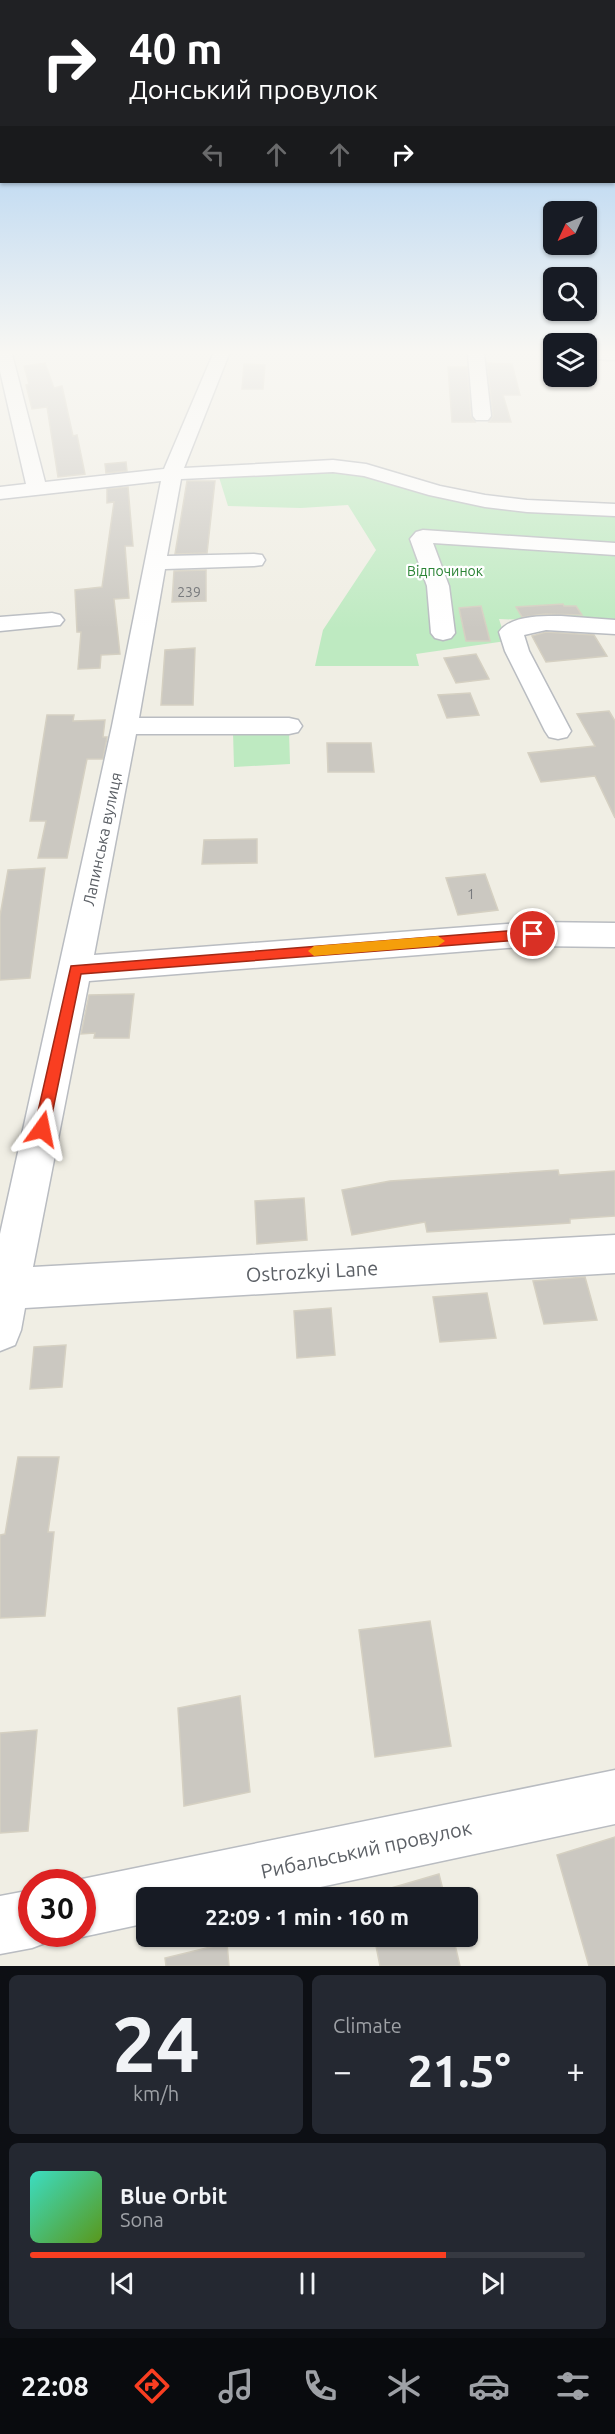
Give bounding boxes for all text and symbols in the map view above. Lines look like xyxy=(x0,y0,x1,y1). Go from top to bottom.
icon: right xyxy=(30,24,108,102)
text: 40 m xyxy=(129,25,223,72)
text: Донський провулок xyxy=(129,74,378,104)
icon: left xyxy=(197,138,230,171)
icon: ahead xyxy=(260,138,293,171)
icon: ahead xyxy=(323,138,356,171)
icon: right xyxy=(386,138,419,171)
north arrow xyxy=(543,201,597,255)
map controls xyxy=(543,201,597,387)
button: search xyxy=(543,267,597,321)
button: layers xyxy=(543,333,597,387)
park label: Відпочинок xyxy=(407,563,483,579)
house number: 239 xyxy=(177,584,201,600)
street label: Лапинська вулиця xyxy=(79,771,125,907)
house number: 1 xyxy=(467,886,475,902)
pin xyxy=(507,908,558,959)
icon: arrive xyxy=(516,917,549,950)
position arrow xyxy=(10,1097,74,1161)
street label: Ostrozkyi Lane xyxy=(245,1256,379,1286)
street label: Рибальський провулок xyxy=(258,1815,474,1883)
speed limit sign: 30 xyxy=(18,1869,96,1947)
text: 22:09 · 1 min · 160 m xyxy=(205,1904,409,1929)
text: 24 xyxy=(112,1999,200,2087)
text: Climate xyxy=(333,2014,402,2037)
text: 21.5° xyxy=(407,2045,511,2096)
text: − xyxy=(333,2052,352,2089)
text: + xyxy=(566,2052,585,2089)
text: km/h xyxy=(133,2082,179,2105)
text: Blue Orbit xyxy=(120,2183,227,2208)
text: Sona xyxy=(120,2208,164,2231)
icon: previous xyxy=(106,2267,139,2300)
icon: pause xyxy=(291,2267,324,2300)
icon: next xyxy=(476,2267,509,2300)
icon: directions xyxy=(131,2365,173,2407)
icon: music xyxy=(215,2365,257,2407)
icon: phone xyxy=(299,2365,341,2407)
icon: climate xyxy=(383,2365,425,2407)
icon: car xyxy=(468,2365,510,2407)
icon: filters xyxy=(552,2365,594,2407)
text: 22:08 xyxy=(21,2371,89,2401)

